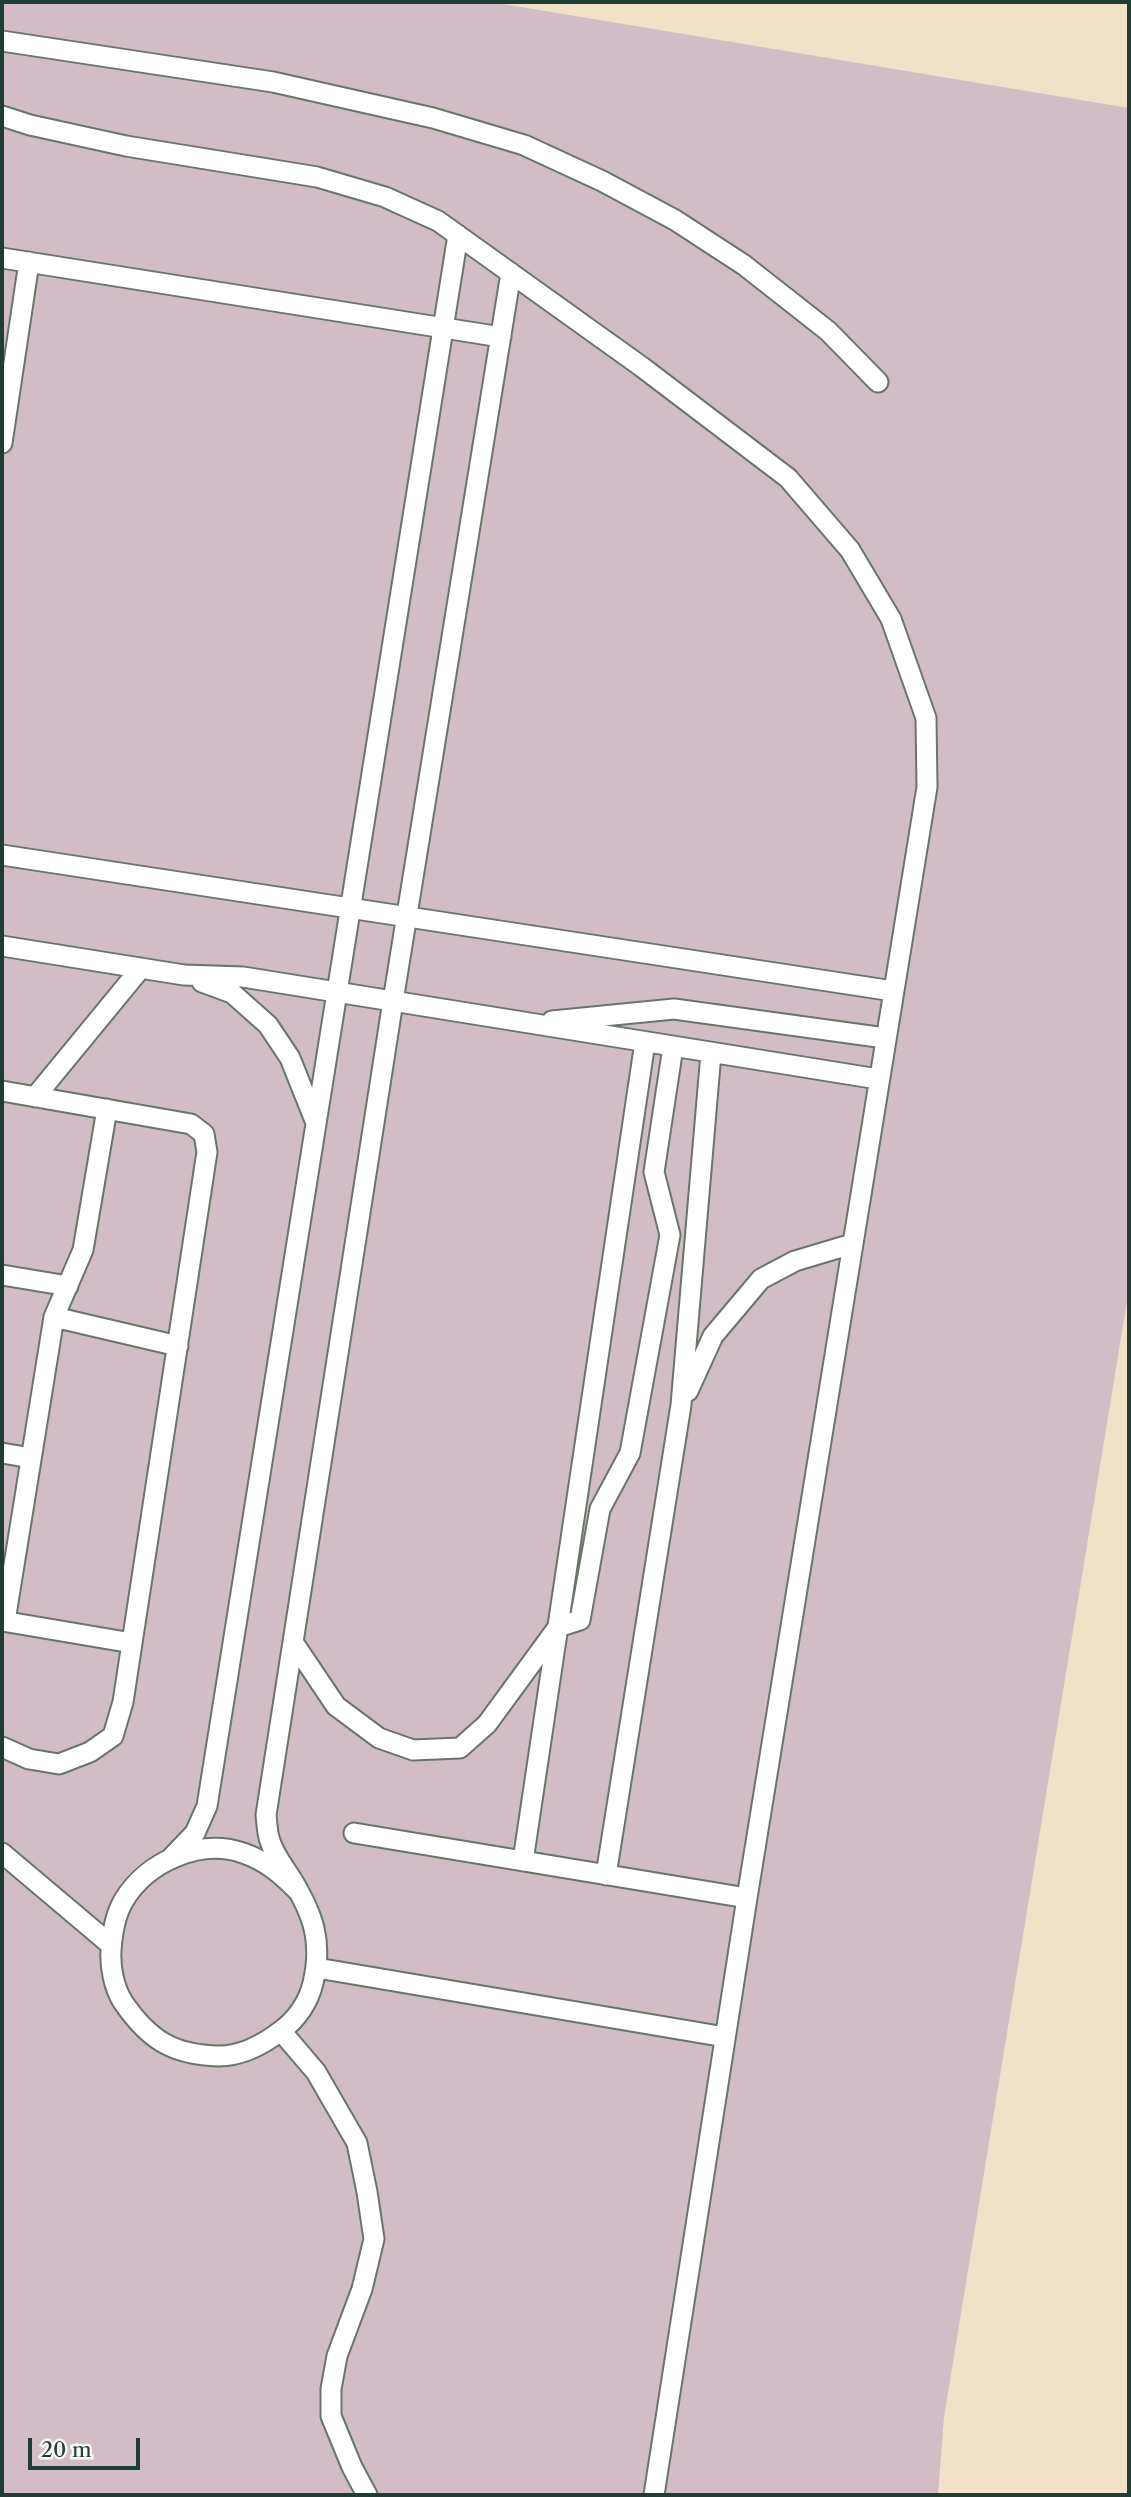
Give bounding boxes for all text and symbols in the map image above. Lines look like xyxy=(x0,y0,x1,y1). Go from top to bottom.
scale bar xyxy=(32,2424,144,2468)
text: 20 m xyxy=(41,2437,92,2462)

